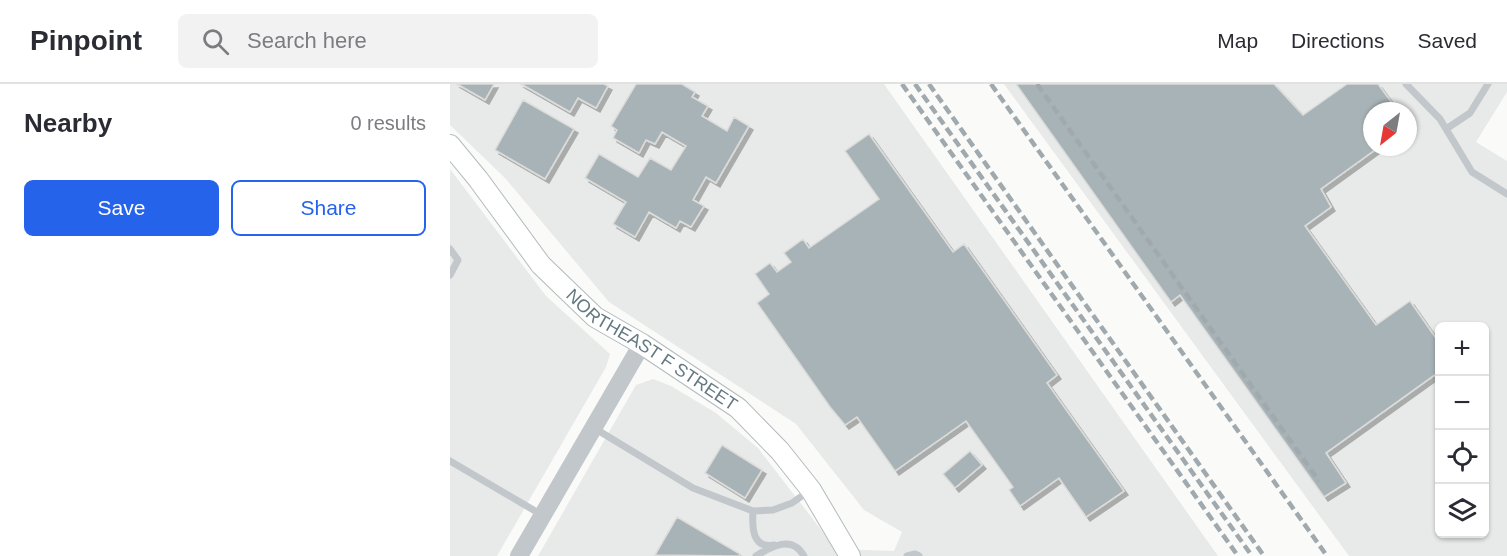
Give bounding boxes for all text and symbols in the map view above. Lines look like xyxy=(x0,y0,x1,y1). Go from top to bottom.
search box xyxy=(178,14,598,68)
text: Pinpoint xyxy=(30,25,142,56)
icon: search xyxy=(199,25,232,58)
text: Search here xyxy=(247,28,367,53)
text: Map xyxy=(1217,29,1258,52)
text: Directions xyxy=(1291,29,1384,52)
text: Saved xyxy=(1417,29,1477,52)
north arrow xyxy=(1363,102,1417,156)
text: Nearby xyxy=(24,108,112,138)
text: 0 results xyxy=(350,112,426,134)
button: Save xyxy=(24,180,219,236)
button: Share xyxy=(231,180,426,236)
street label: NORTHEAST F STREET xyxy=(562,285,741,415)
map controls xyxy=(1435,322,1489,538)
button: + xyxy=(1435,322,1489,376)
button: − xyxy=(1435,376,1489,430)
button: locate xyxy=(1435,430,1489,484)
button: layers xyxy=(1435,484,1489,538)

